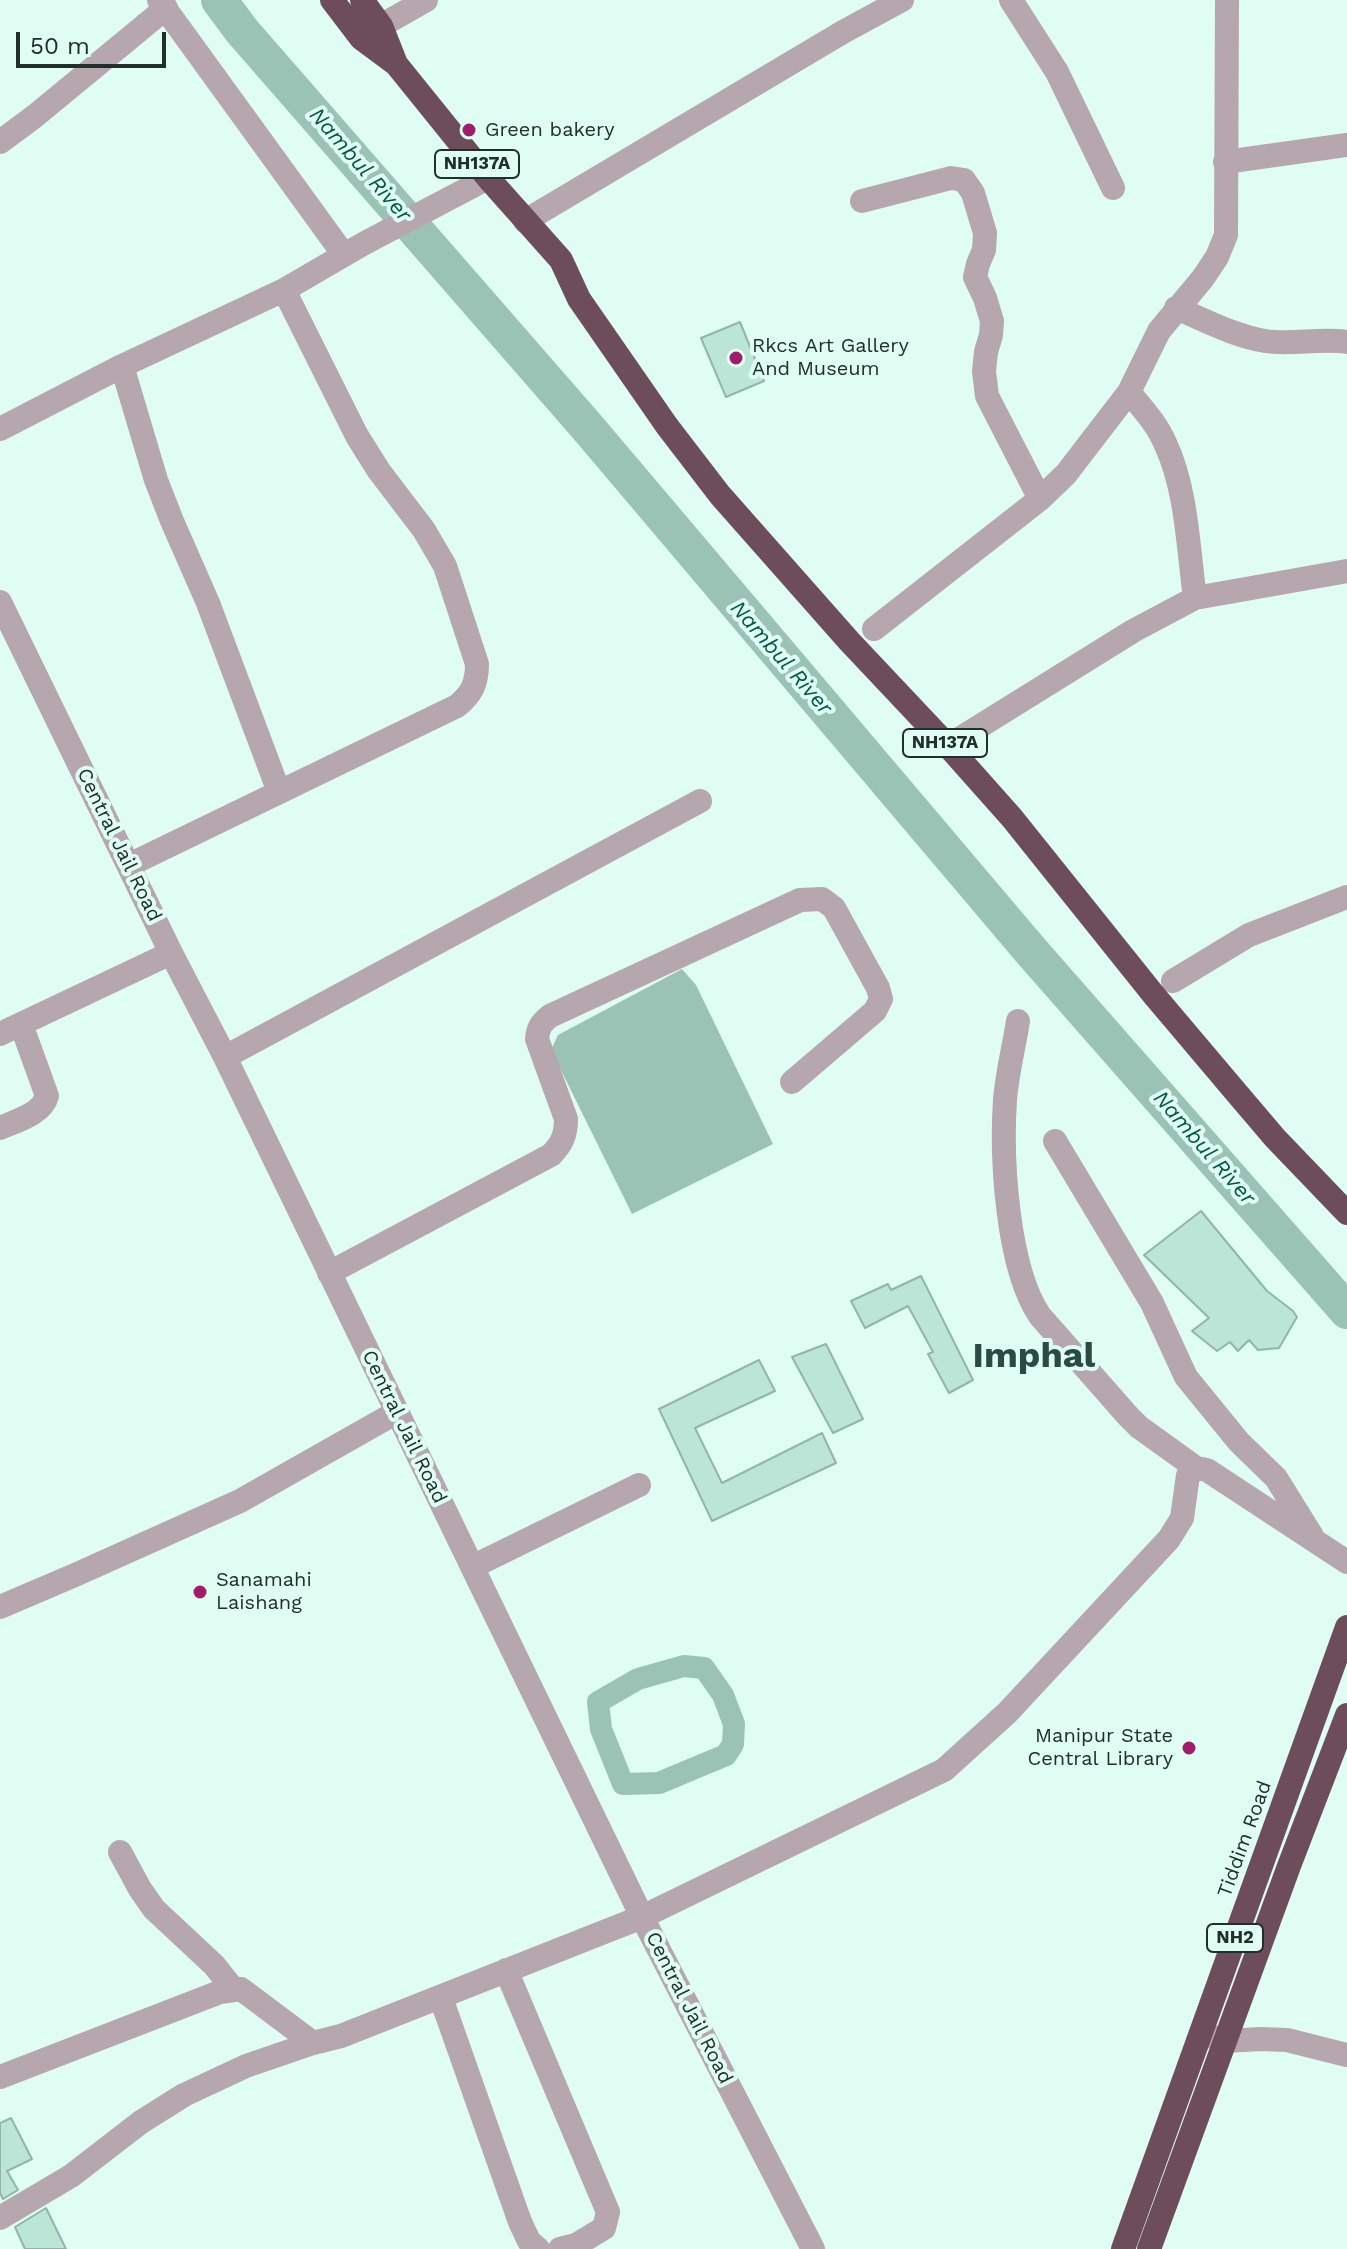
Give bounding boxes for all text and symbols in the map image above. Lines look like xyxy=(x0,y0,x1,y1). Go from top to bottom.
scale bar xyxy=(20,16,170,66)
text: 50 m xyxy=(30,32,90,60)
water label: Nambul River xyxy=(303,103,417,227)
place label: Green bakery xyxy=(485,118,614,142)
marker: Green bakery xyxy=(460,121,478,139)
road number: NH137A xyxy=(435,150,519,178)
place label: Rkcs Art Gallery And Museum xyxy=(752,334,909,381)
marker: Rkcs Art Gallery And Museum xyxy=(727,349,745,367)
water label: Nambul River xyxy=(724,596,838,720)
road number: NH137A xyxy=(903,729,987,757)
street label: Central Jail Road xyxy=(72,765,166,925)
water label: Nambul River xyxy=(1147,1086,1261,1210)
district label: Imphal xyxy=(973,1334,1095,1378)
street label: Central Jail Road xyxy=(357,1347,451,1507)
place label: Sanamahi Laishang xyxy=(216,1568,312,1615)
marker: Sanamahi Laishang xyxy=(191,1583,209,1601)
place label: Manipur State Central Library xyxy=(1027,1724,1173,1771)
marker: Manipur State Central Library xyxy=(1180,1739,1198,1757)
street label: Tiddim Road xyxy=(1213,1777,1277,1901)
road number: NH2 xyxy=(1207,1924,1263,1952)
street label: Central Jail Road xyxy=(640,1928,738,2088)

